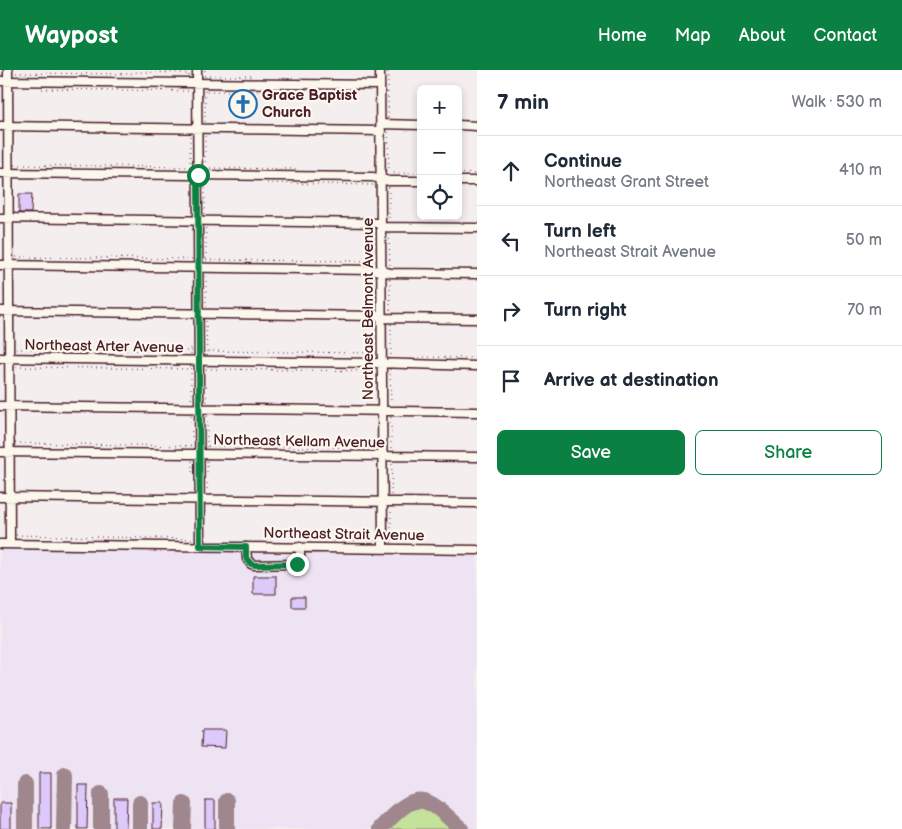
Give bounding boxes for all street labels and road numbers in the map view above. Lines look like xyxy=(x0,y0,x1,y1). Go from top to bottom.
street label: Northeast Belmont Avenue xyxy=(359,218,378,400)
street label: Northeast Arter Avenue xyxy=(24,336,184,357)
street label: Northeast Kellam Avenue xyxy=(213,431,385,453)
street label: Northeast Strait Avenue xyxy=(263,524,425,545)

